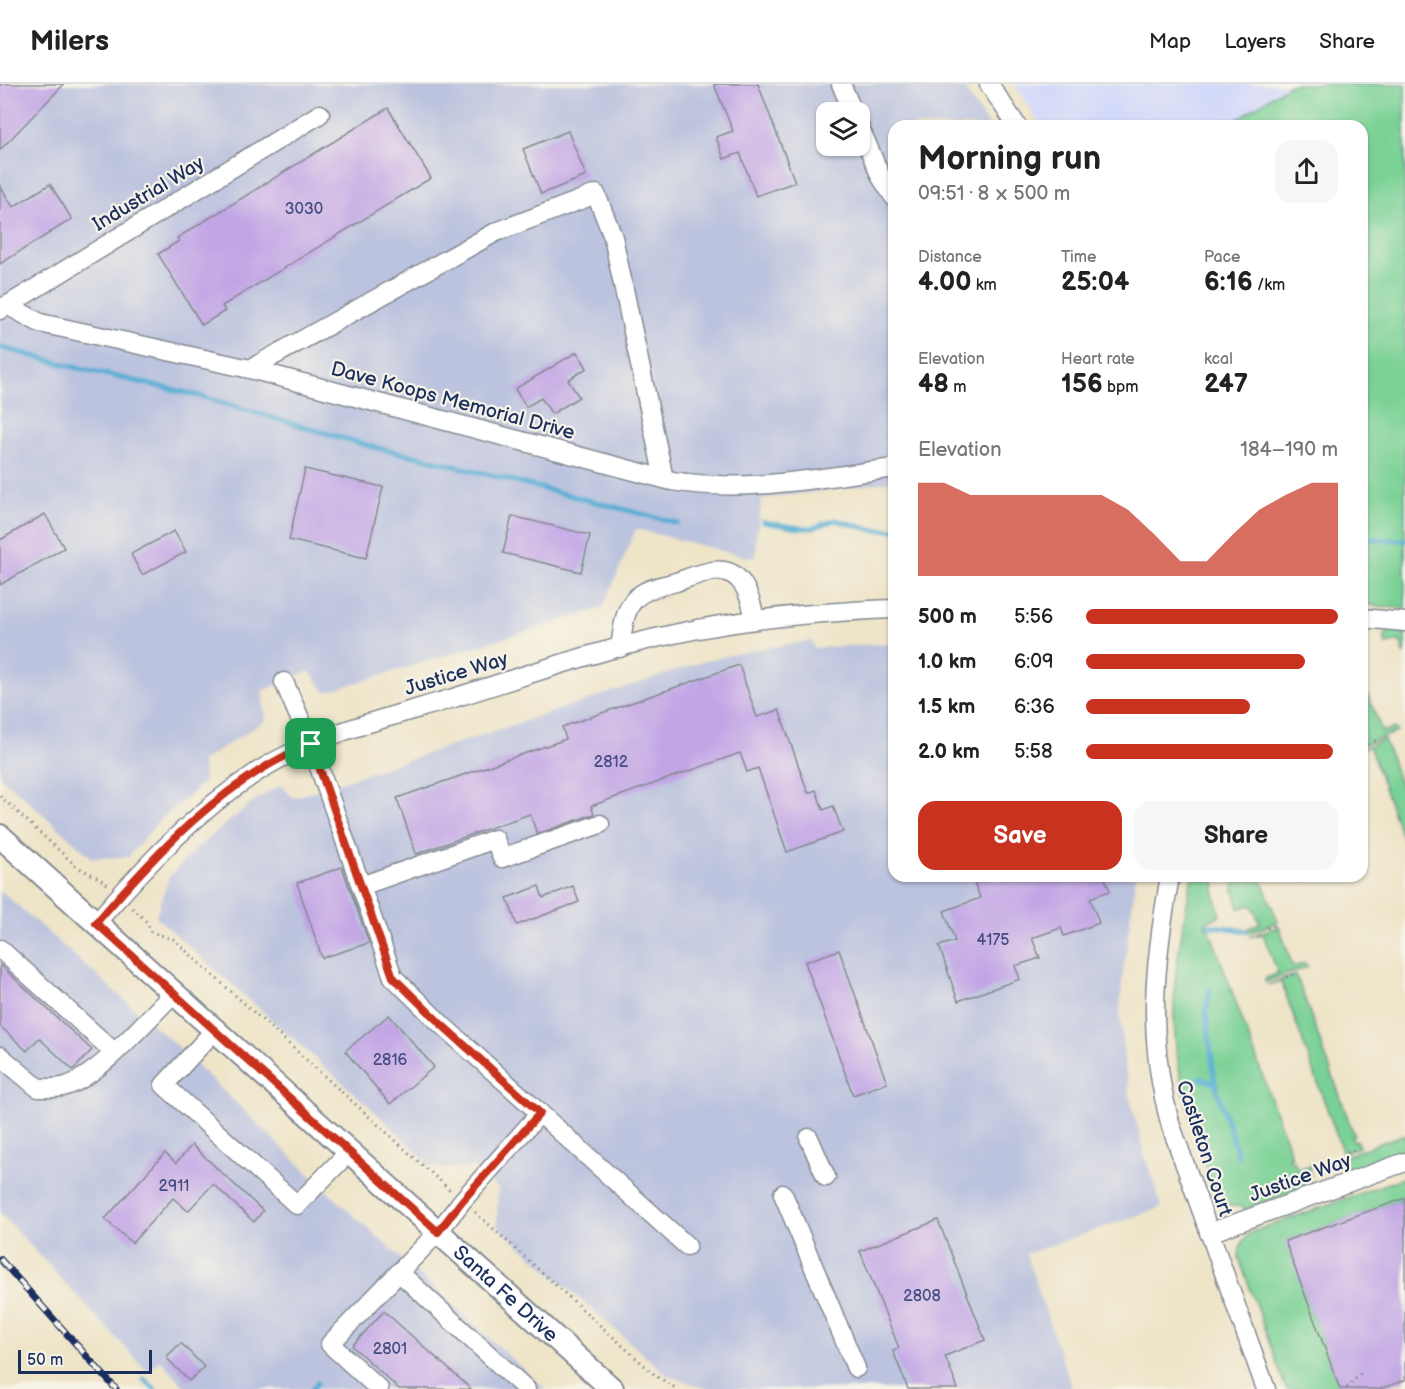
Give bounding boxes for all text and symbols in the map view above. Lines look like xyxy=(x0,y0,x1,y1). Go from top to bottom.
text: Milers xyxy=(30,25,109,58)
text: Map xyxy=(1149,29,1191,54)
text: Layers xyxy=(1224,29,1286,54)
text: Share xyxy=(1319,29,1375,54)
map controls xyxy=(816,102,870,156)
button: layers xyxy=(816,102,870,156)
text: Morning run xyxy=(918,139,1101,179)
button: share xyxy=(1275,140,1338,203)
street label: Industrial Way xyxy=(88,151,209,237)
text: 09:51 · 8 × 500 m xyxy=(918,182,1070,206)
house number: 3030 xyxy=(285,200,323,219)
text: Distance xyxy=(918,248,982,267)
text: Time xyxy=(1061,248,1096,267)
text: Pace xyxy=(1204,248,1240,267)
text: 4.00 xyxy=(918,267,971,298)
text: 25:04 xyxy=(1061,267,1129,298)
text: 6:16 xyxy=(1204,267,1253,298)
text: km xyxy=(971,276,997,295)
text: /km xyxy=(1253,276,1285,295)
text: Elevation xyxy=(918,350,985,369)
text: Heart rate xyxy=(1061,350,1135,369)
text: kcal xyxy=(1204,350,1233,369)
street label: Dave Koops Memorial Drive xyxy=(328,357,578,445)
text: 48 xyxy=(918,369,949,400)
text: 156 xyxy=(1061,369,1103,400)
text: 247 xyxy=(1204,369,1248,400)
text: m xyxy=(949,378,967,397)
text: bpm xyxy=(1103,378,1139,397)
text: Elevation xyxy=(918,438,1001,462)
text: 184–190 m xyxy=(1240,438,1338,462)
text: 500 m xyxy=(918,605,977,629)
text: 5:56 xyxy=(1014,605,1053,629)
street label: Justice Way xyxy=(402,647,511,701)
text: 1.0 km xyxy=(918,650,976,674)
text: 6:09 xyxy=(1014,650,1054,674)
text: 1.5 km xyxy=(918,695,975,719)
text: 6:36 xyxy=(1014,695,1055,719)
pin xyxy=(285,718,336,769)
icon: arrive xyxy=(294,727,327,760)
text: 2.0 km xyxy=(918,740,980,764)
text: 5:58 xyxy=(1014,740,1053,764)
house number: 2812 xyxy=(594,753,629,772)
button: Save xyxy=(918,801,1122,870)
button: Share xyxy=(1134,801,1338,870)
house number: 4175 xyxy=(977,931,1009,950)
house number: 2816 xyxy=(373,1051,408,1070)
street label: Castleton Court xyxy=(1171,1077,1237,1219)
street label: Justice Way xyxy=(1246,1148,1355,1207)
house number: 2911 xyxy=(158,1177,190,1196)
street label: Santa Fe Drive xyxy=(448,1241,563,1347)
house number: 2808 xyxy=(903,1287,941,1306)
house number: 2801 xyxy=(373,1340,407,1359)
scale bar xyxy=(18,1347,152,1374)
text: 50 m xyxy=(27,1351,63,1370)

